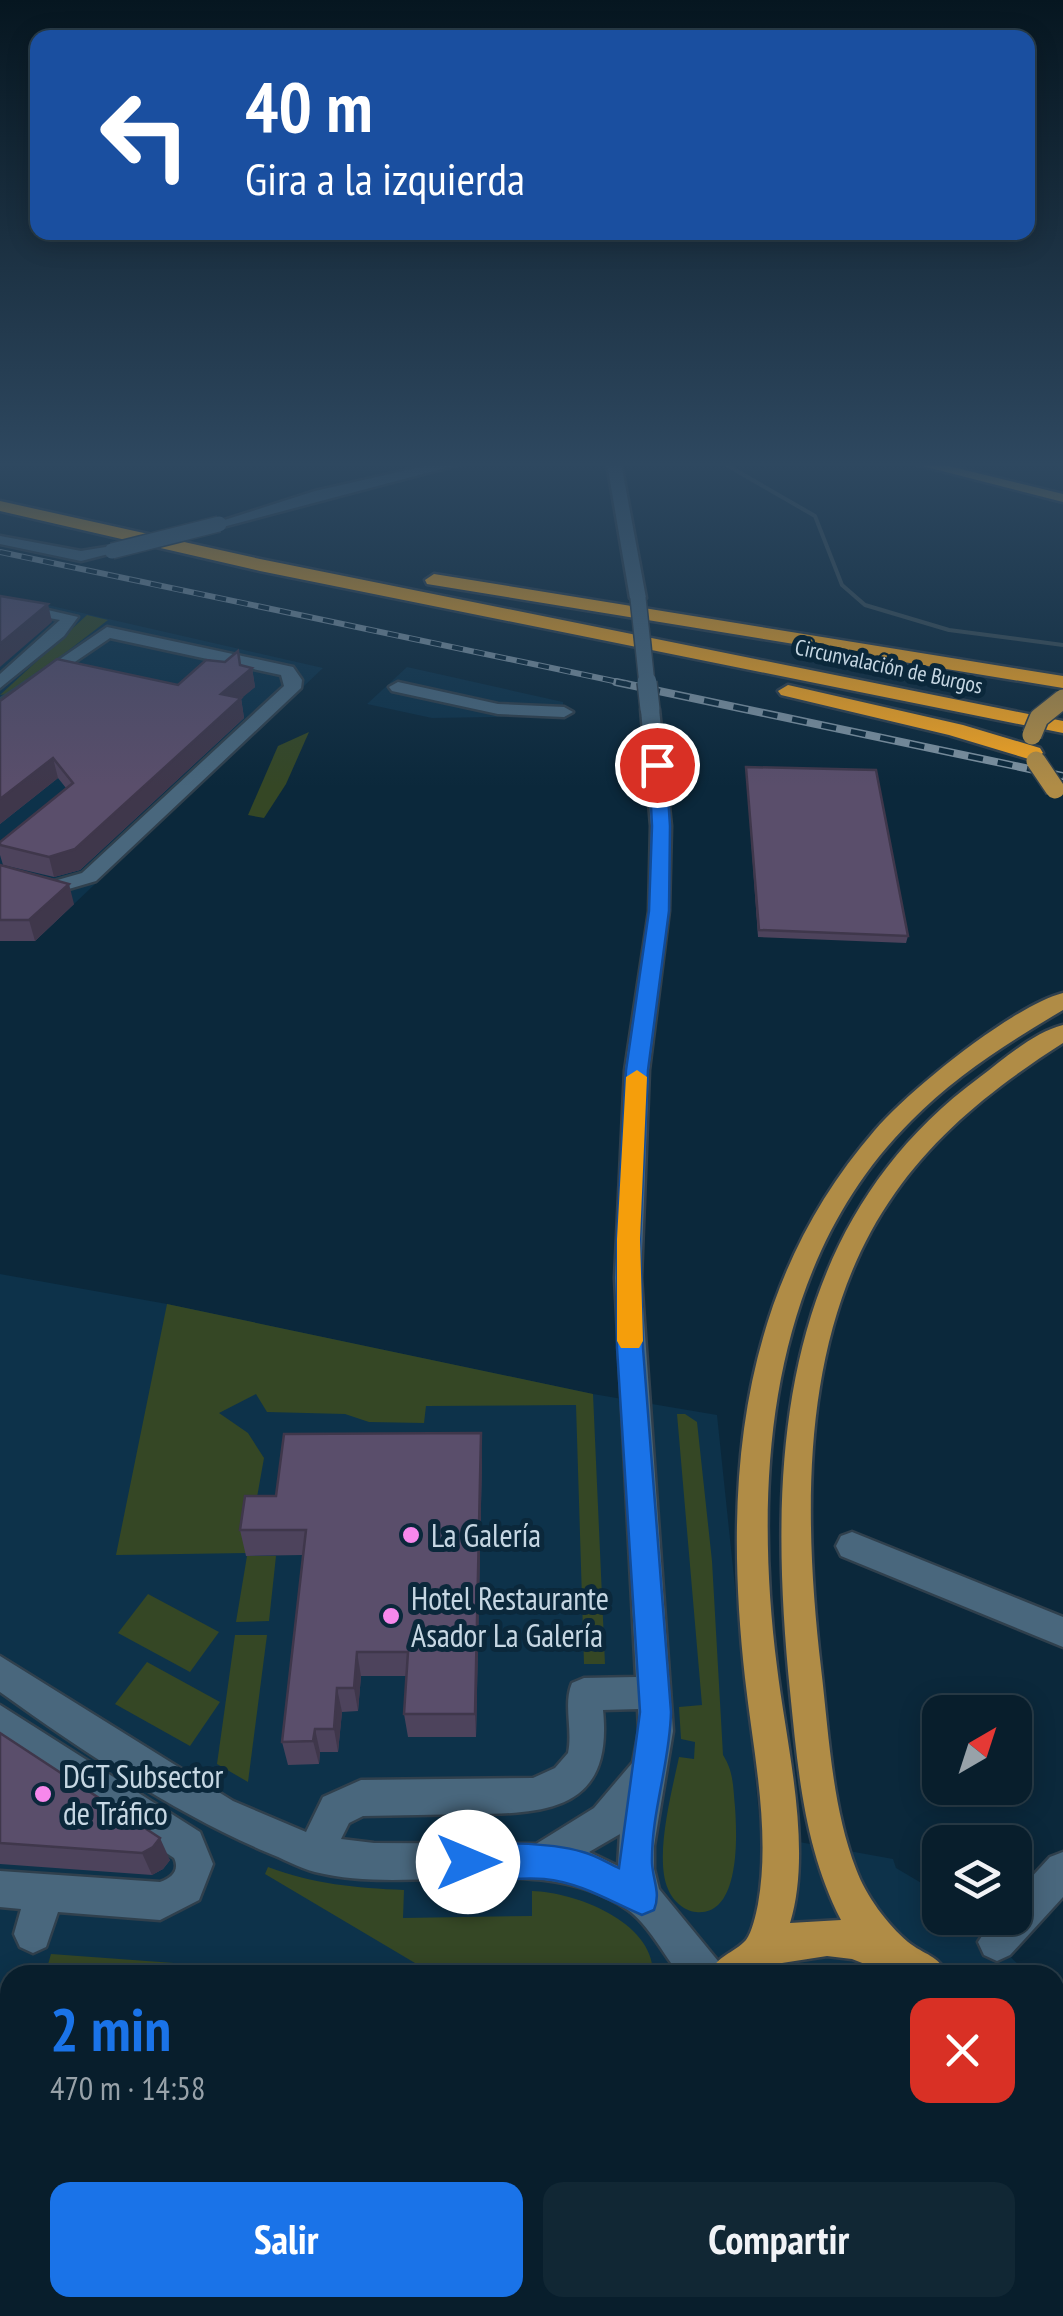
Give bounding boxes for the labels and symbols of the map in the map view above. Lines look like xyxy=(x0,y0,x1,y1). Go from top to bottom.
street label: Circunvalación de Burgos xyxy=(793,632,985,700)
pin xyxy=(615,723,700,808)
place label: La Galería xyxy=(431,1514,541,1556)
marker: La Galería xyxy=(400,1524,422,1546)
place label: Hotel Restaurante Asador La Galería xyxy=(411,1577,609,1656)
marker: Hotel Restaurante Asador La Galería xyxy=(380,1605,402,1627)
north arrow xyxy=(922,1695,1032,1805)
place label: DGT Subsector de Tráfico xyxy=(63,1755,224,1834)
marker: DGT Subsector de Tráfico xyxy=(32,1783,54,1805)
position arrow xyxy=(416,1810,520,1914)

